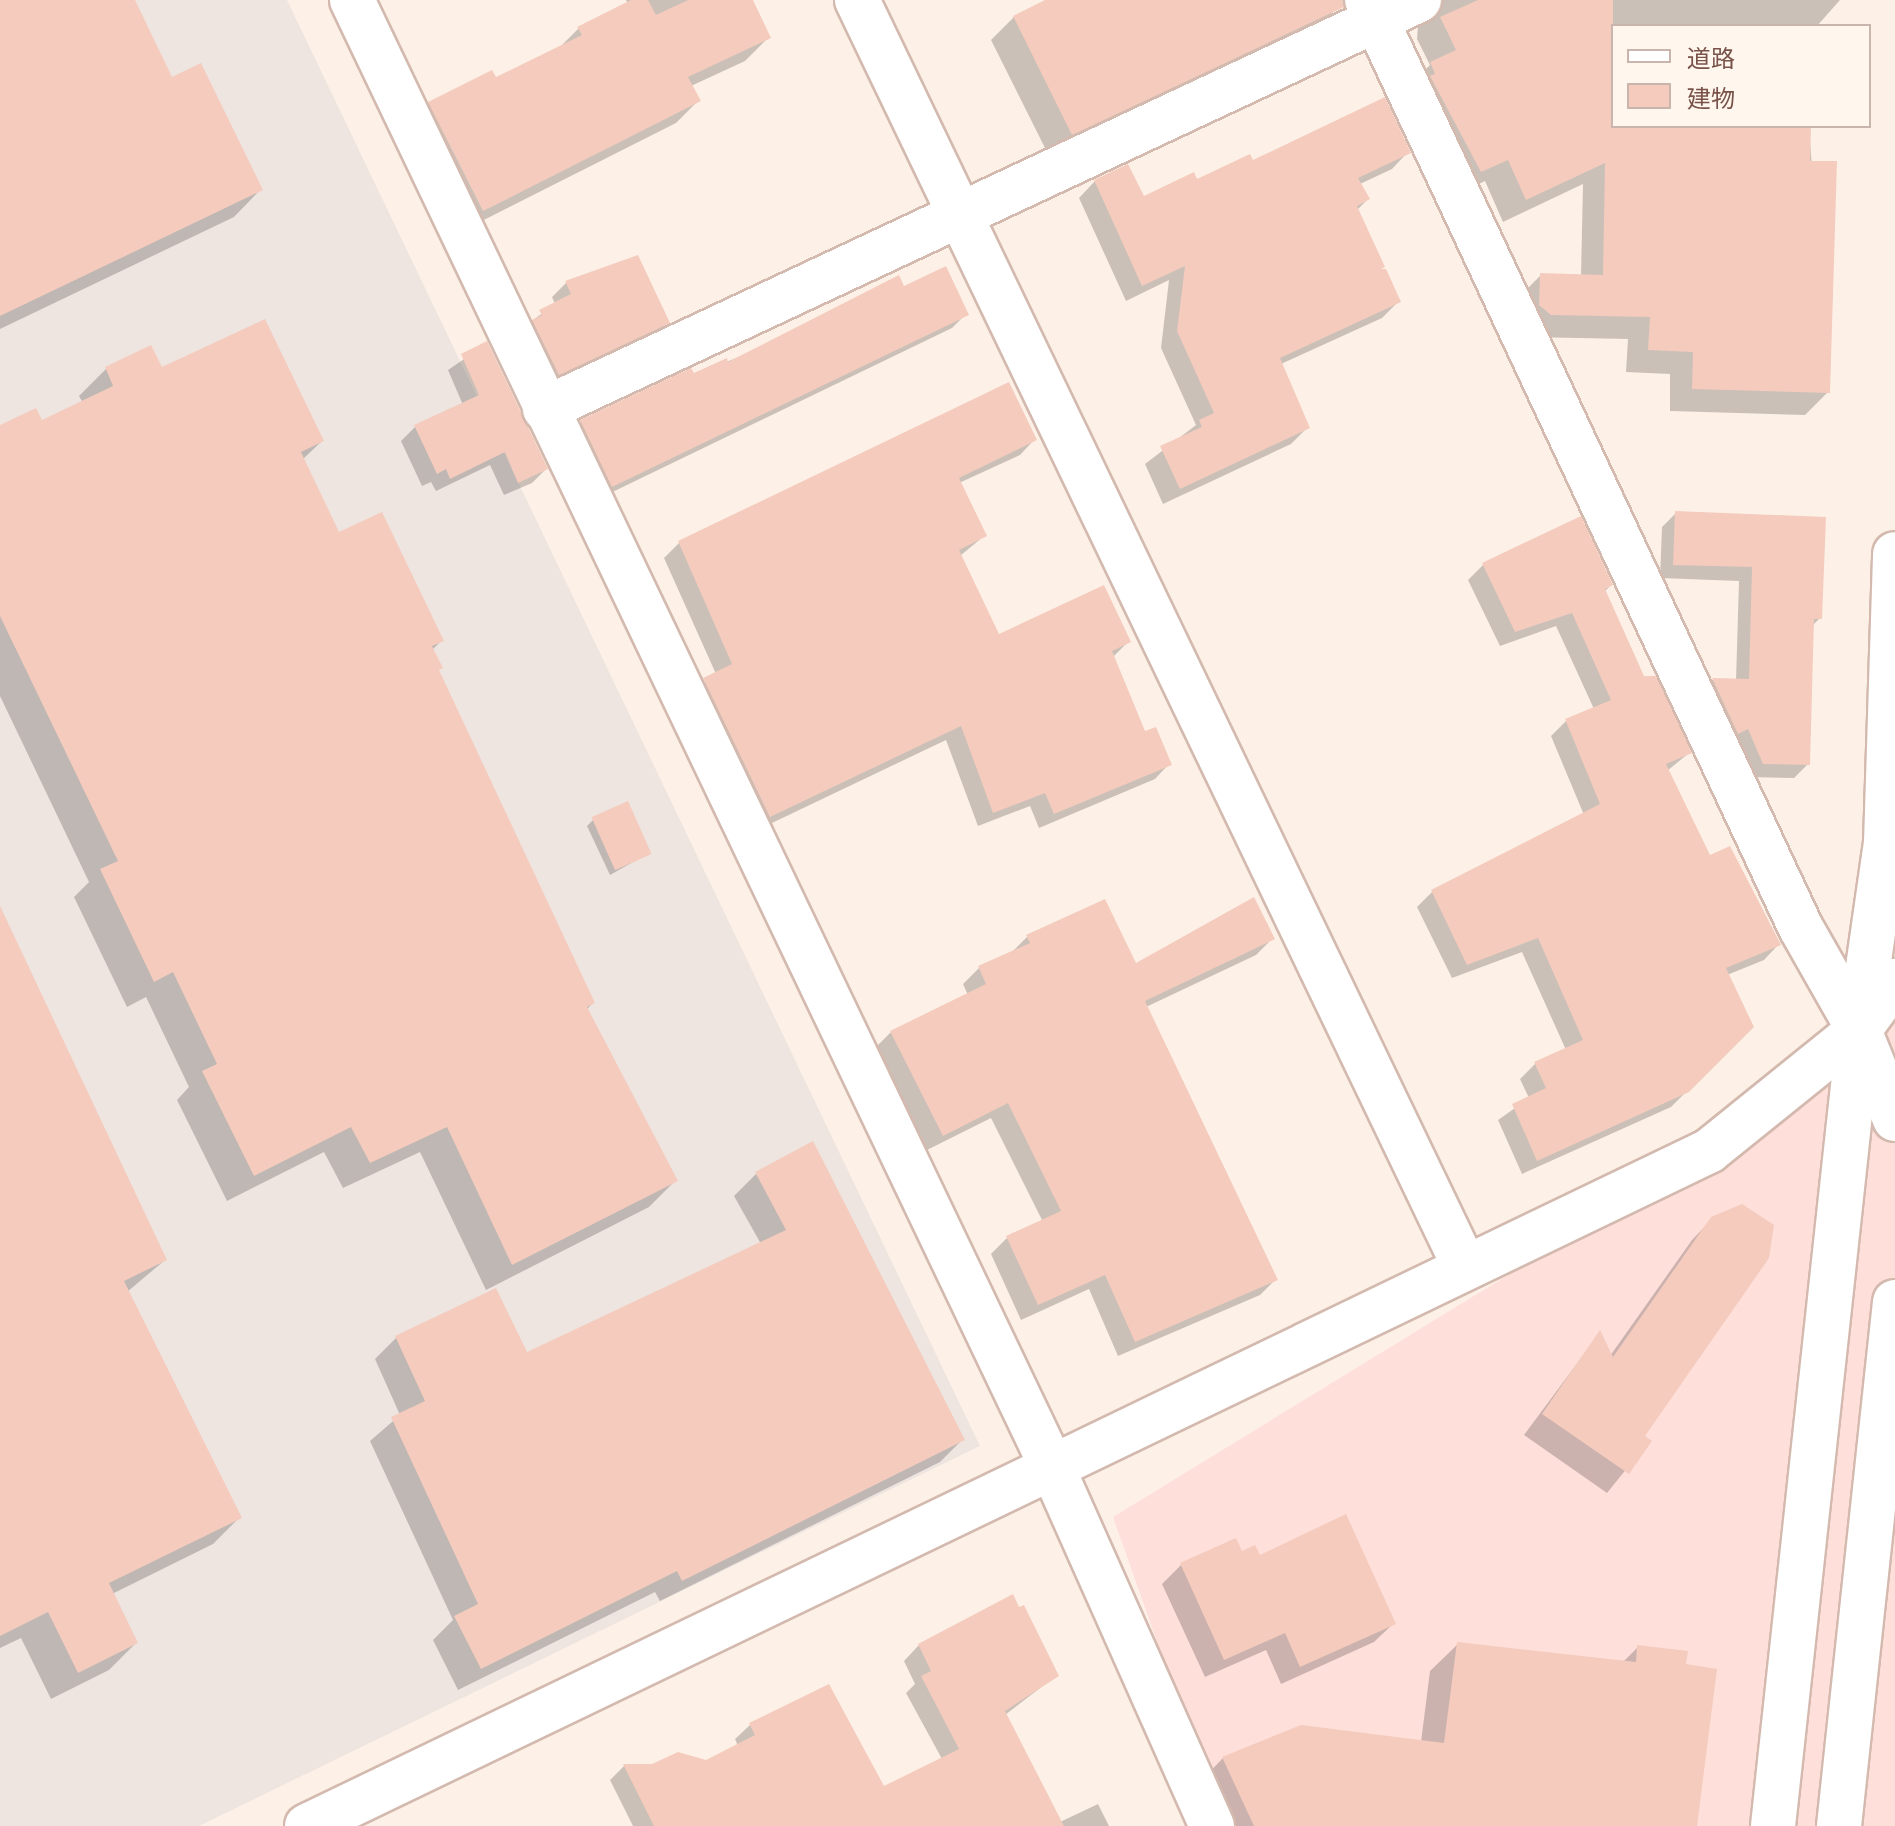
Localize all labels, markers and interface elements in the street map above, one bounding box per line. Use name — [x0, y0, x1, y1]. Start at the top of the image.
legend — [1611, 24, 1871, 128]
text: 道路 — [1687, 45, 1735, 72]
text: 建物 — [1687, 85, 1735, 112]

